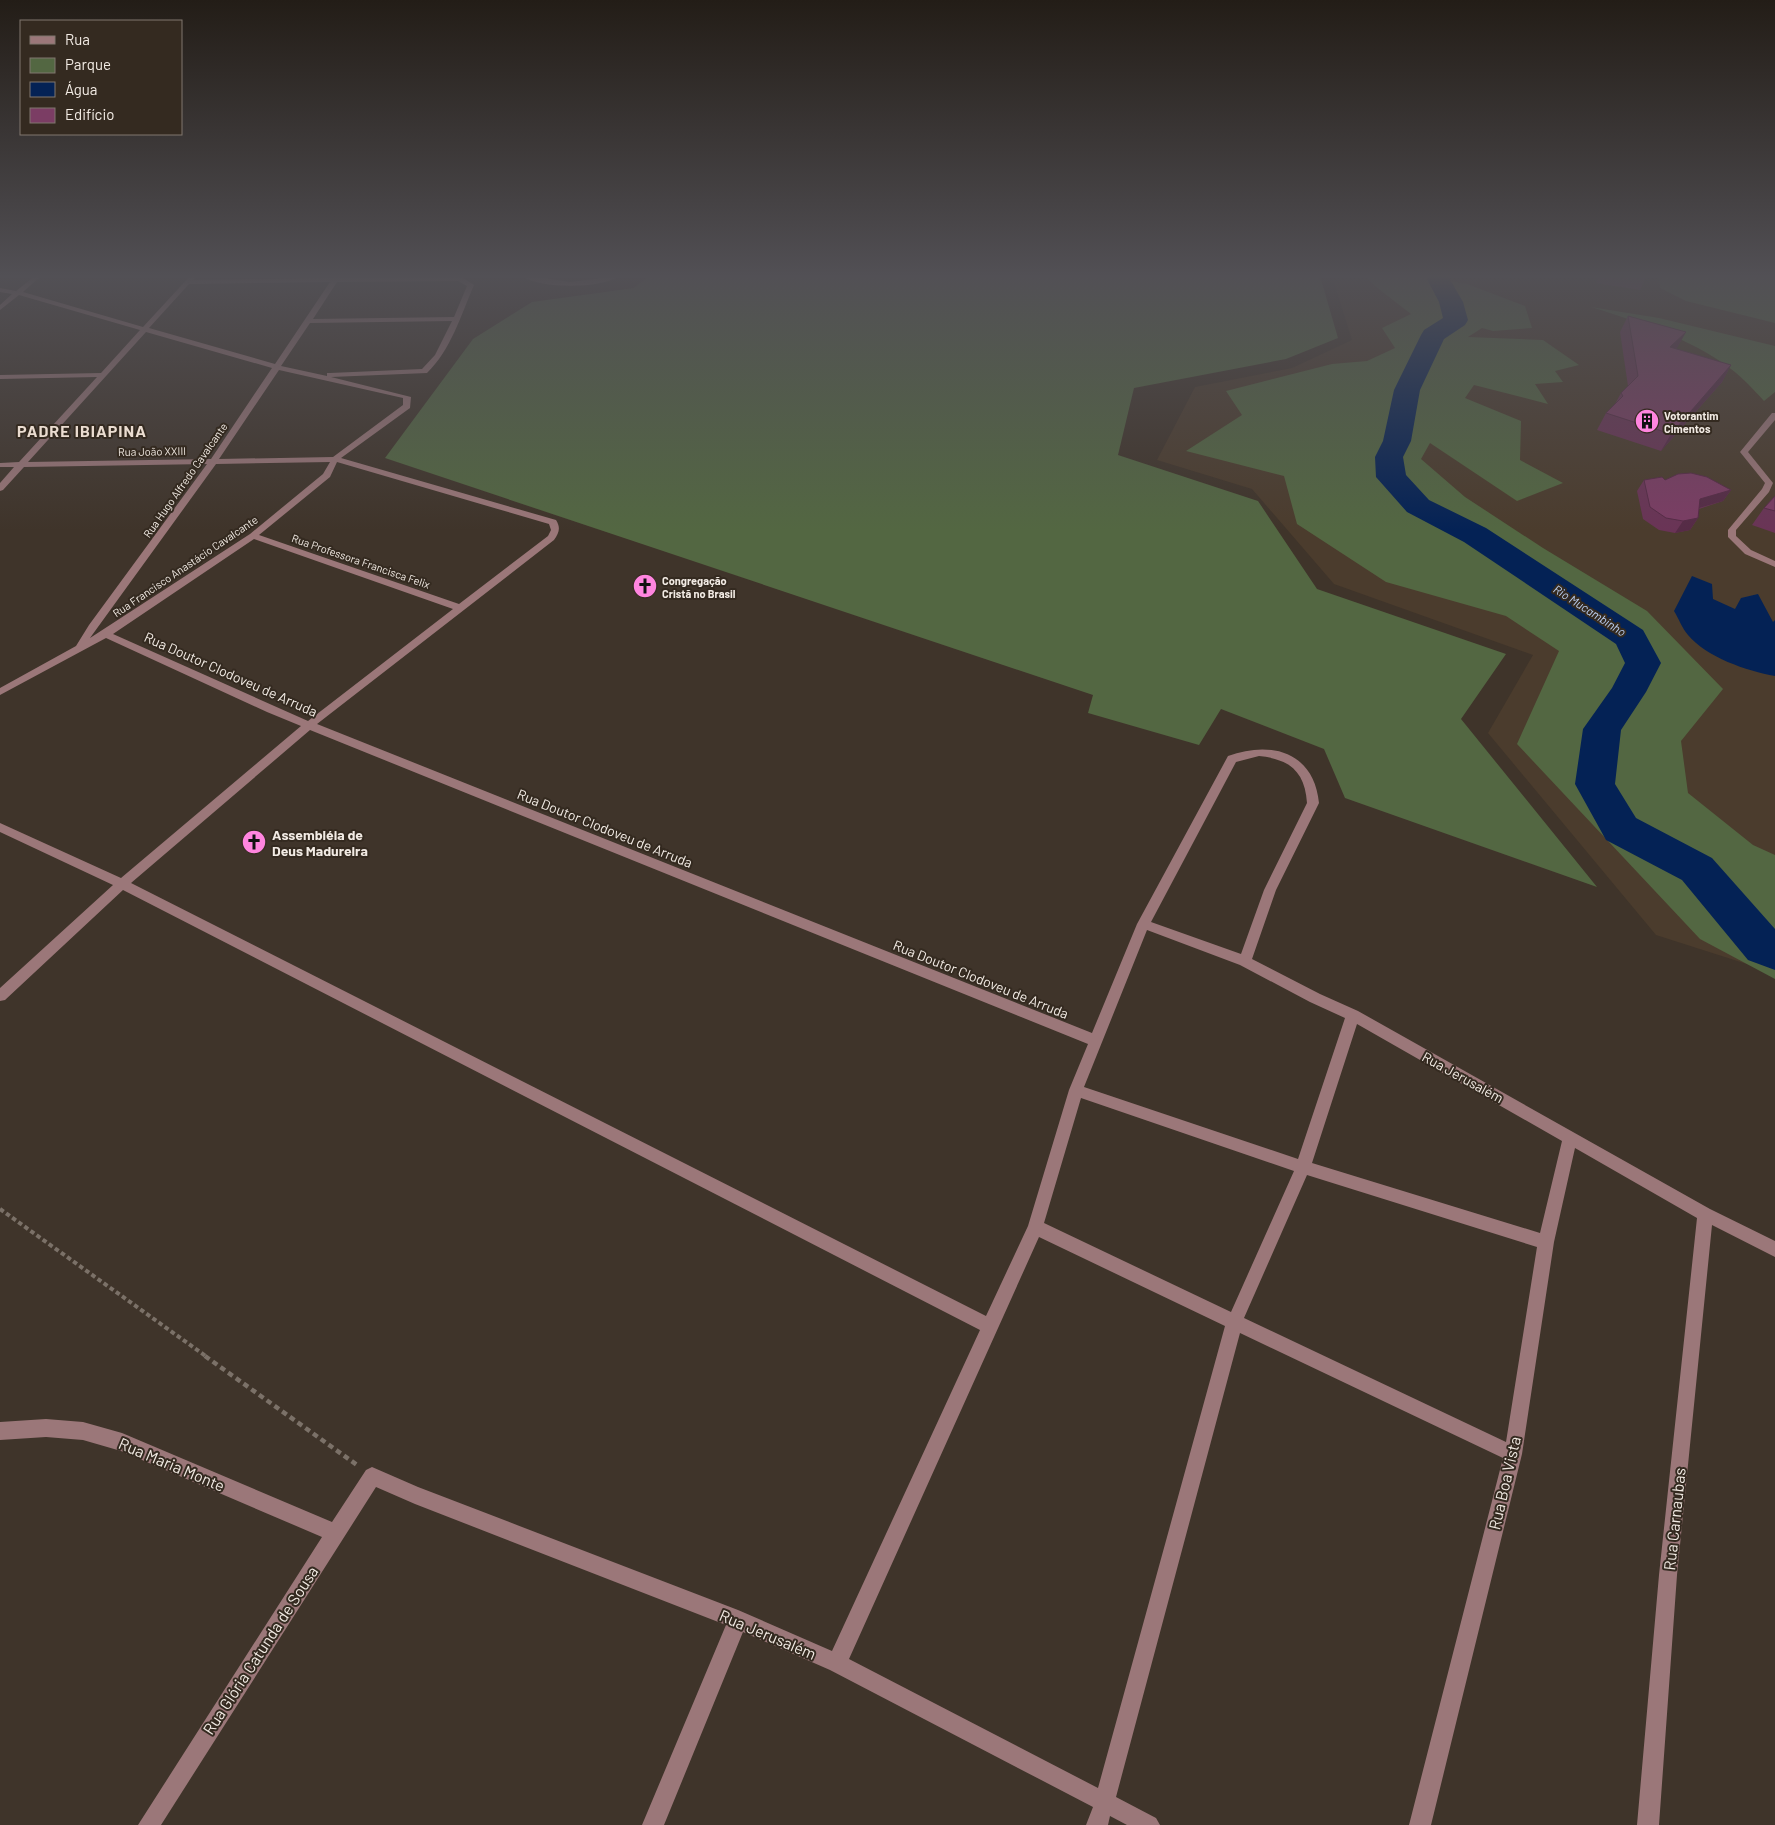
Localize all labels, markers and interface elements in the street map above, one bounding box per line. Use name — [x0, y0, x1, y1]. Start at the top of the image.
legend — [20, 20, 182, 135]
text: Rua — [65, 30, 90, 48]
text: Parque — [65, 55, 111, 73]
text: Água — [65, 80, 98, 98]
text: Edifício — [65, 105, 114, 123]
building icon: Votorantim Cimentos — [1634, 408, 1660, 434]
place label: Votorantim Cimentos — [1664, 409, 1719, 435]
street label: Rua Hugo Alfredo Cavalcante — [140, 420, 230, 540]
district label: PADRE IBIAPINA — [17, 421, 147, 440]
street label: Rua João XXIII — [118, 444, 186, 458]
street label: Rua Francisco Anastácio Cavalcante — [110, 512, 260, 619]
street label: Rua Professora Francisca Felix — [290, 531, 432, 591]
church icon: Congregação Cristã no Brasil — [632, 573, 658, 599]
place label: Congregação Cristã no Brasil — [662, 574, 736, 600]
water label: Rio Mucambinho — [1551, 581, 1629, 639]
street label: Rua Doutor Clodoveu de Arruda — [142, 628, 320, 720]
street label: Rua Doutor Clodoveu de Arruda — [515, 785, 695, 871]
place label: Assembléia de Deus Madureira — [272, 826, 368, 859]
church icon: Assembléia de Deus Madureira — [241, 829, 267, 855]
street label: Rua Doutor Clodoveu de Arruda — [891, 936, 1071, 1022]
street label: Rua Jerusalém — [1419, 1048, 1507, 1106]
street label: Rua Maria Monte — [116, 1433, 228, 1495]
street label: Rua Boa Vista — [1484, 1435, 1524, 1531]
street label: Rua Carnaubas — [1659, 1467, 1689, 1571]
street label: Rua Glória Catunda de Sousa — [198, 1562, 322, 1738]
street label: Rua Jerusalém — [717, 1605, 819, 1663]

